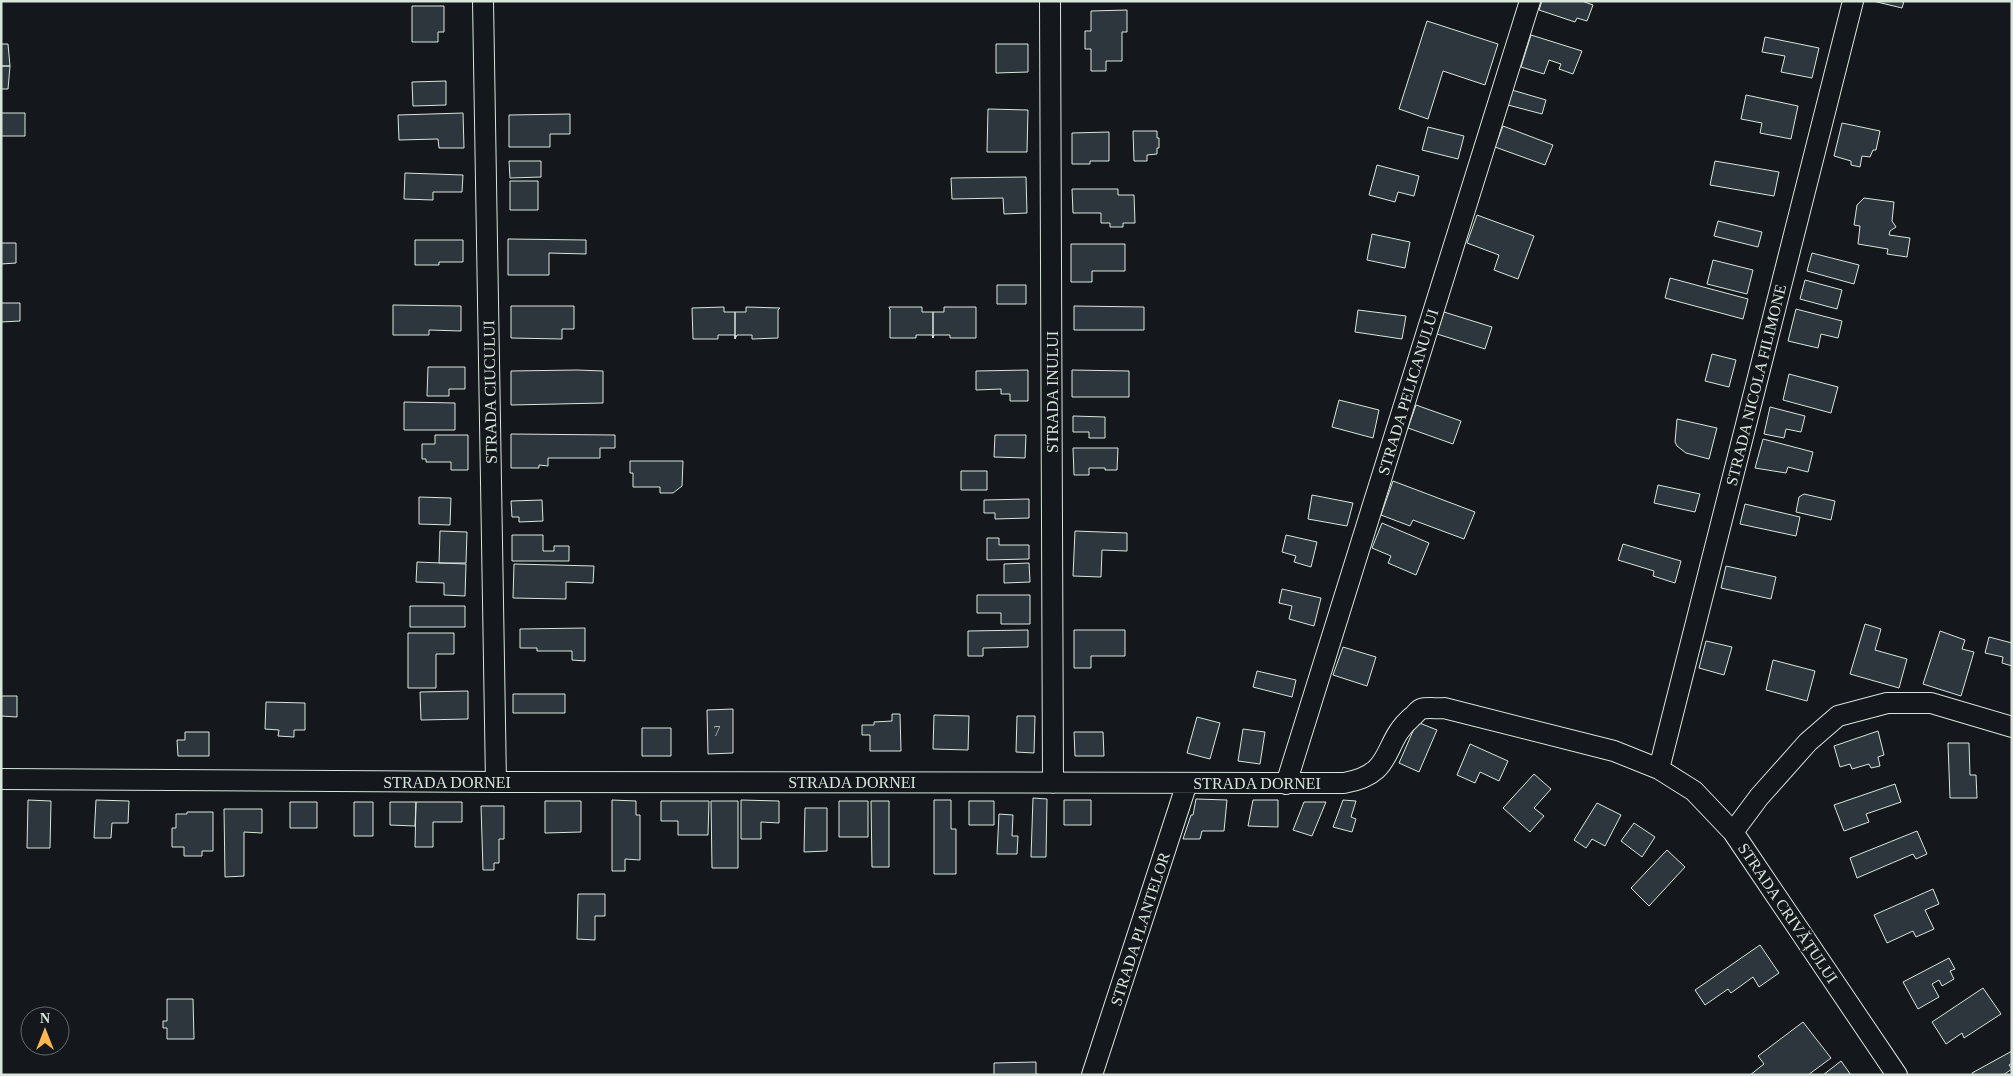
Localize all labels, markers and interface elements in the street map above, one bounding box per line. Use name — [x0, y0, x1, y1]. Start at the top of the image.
street label: STRADA NICOLA FILIMONE — [1723, 282, 1789, 488]
street label: STRADA PELICANULUI — [1375, 307, 1441, 477]
street label: STRADA CIUCULUI — [480, 320, 500, 464]
street label: STRADA INULUI — [1044, 331, 1061, 453]
house number: 7 — [714, 724, 721, 739]
street label: STRADA DORNEI — [383, 774, 511, 791]
street label: STRADA DORNEI — [788, 774, 916, 791]
street label: STRADA DORNEI — [1193, 775, 1321, 792]
street label: STRADA CRIVĂȚULUI — [1734, 839, 1842, 987]
street label: STRADA PLANTELOR — [1107, 850, 1173, 1008]
north arrow — [20, 1006, 70, 1056]
text: N — [40, 1011, 50, 1026]

